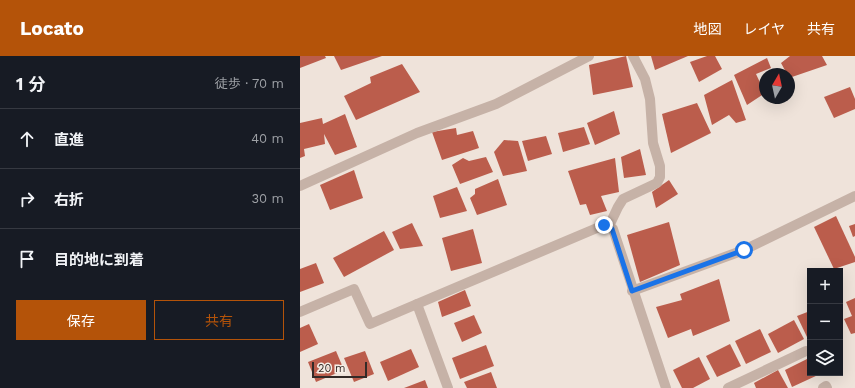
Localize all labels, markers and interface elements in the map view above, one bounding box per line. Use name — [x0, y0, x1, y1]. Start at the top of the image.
text: Locato — [20, 17, 84, 40]
text: 地図 — [693, 21, 721, 37]
text: レイヤ — [743, 21, 785, 37]
text: 共有 — [807, 21, 835, 37]
north arrow — [759, 68, 795, 104]
text: 1 分 — [16, 74, 45, 94]
text: 徒歩 · 70 m — [215, 76, 284, 91]
icon: ahead — [16, 128, 38, 150]
text: 直進 — [54, 131, 84, 149]
text: 40 m — [251, 131, 284, 146]
icon: right — [16, 188, 38, 210]
text: 右折 — [54, 191, 84, 209]
text: 30 m — [252, 191, 284, 206]
route end — [595, 216, 613, 234]
route start — [735, 241, 753, 259]
icon: arrive — [16, 248, 38, 270]
text: 目的地に到着 — [54, 251, 144, 269]
map controls — [807, 268, 843, 376]
button: + — [807, 268, 843, 304]
button: 保存 — [16, 300, 146, 340]
button: 共有 — [154, 300, 284, 340]
button: − — [807, 304, 843, 340]
button: layers — [807, 340, 843, 376]
scale bar — [312, 360, 367, 379]
text: 20 m — [318, 362, 346, 375]

